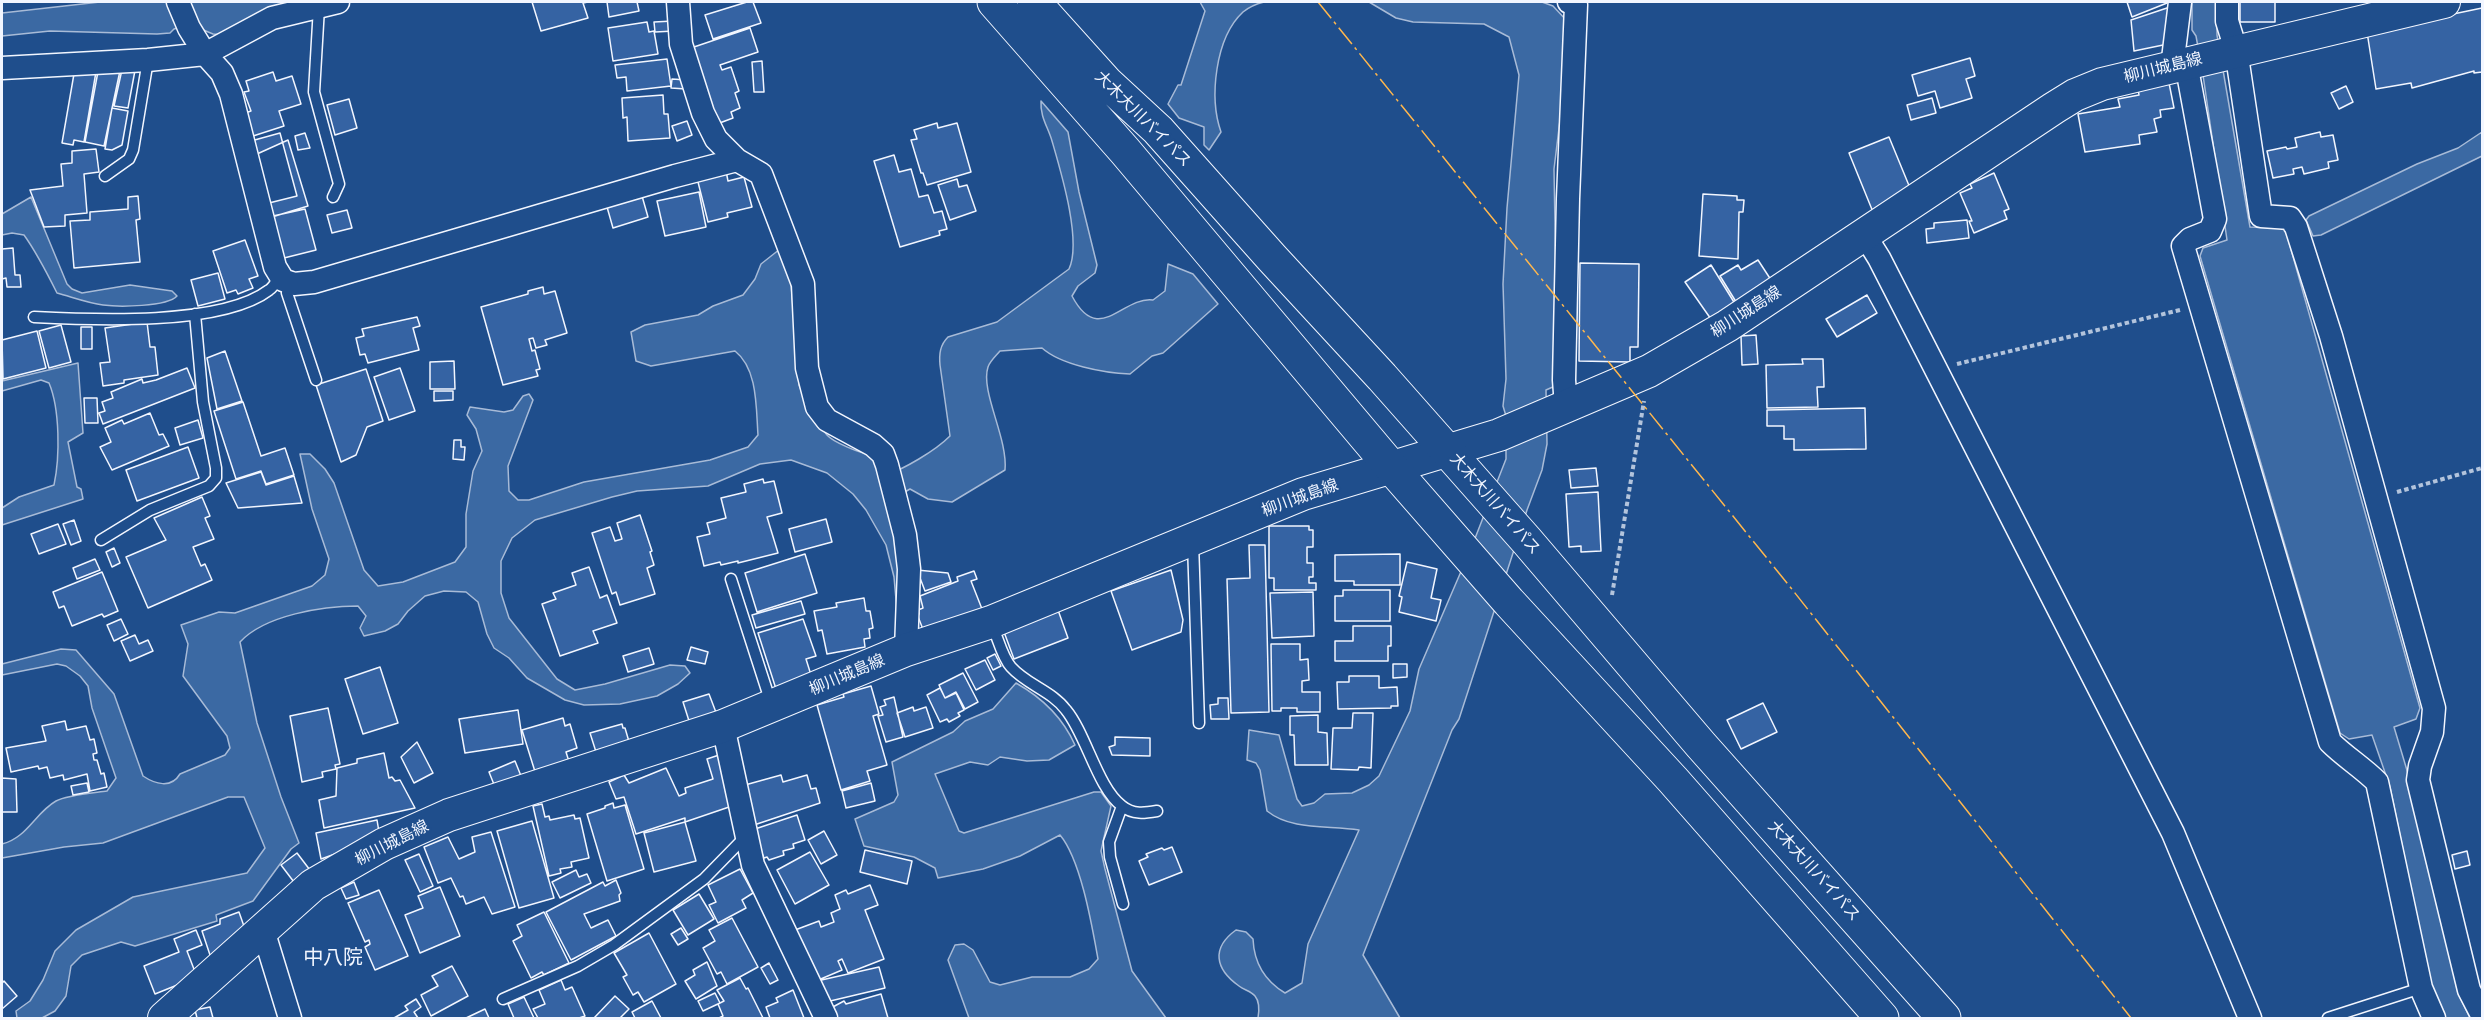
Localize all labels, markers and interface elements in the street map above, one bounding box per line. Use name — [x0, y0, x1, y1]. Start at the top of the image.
street label: 柳川城島線 — [2122, 49, 2204, 87]
street label: 大木大川バイパス — [1091, 67, 1195, 171]
street label: 柳川城島線 — [1707, 282, 1785, 342]
street label: 大木大川バイパス — [1446, 449, 1544, 559]
street label: 柳川城島線 — [1259, 475, 1341, 521]
street label: 柳川城島線 — [806, 651, 888, 699]
street label: 柳川城島線 — [352, 816, 432, 870]
street label: 大木大川バイパス — [1764, 817, 1864, 925]
district label: 中八院 — [303, 946, 363, 970]

